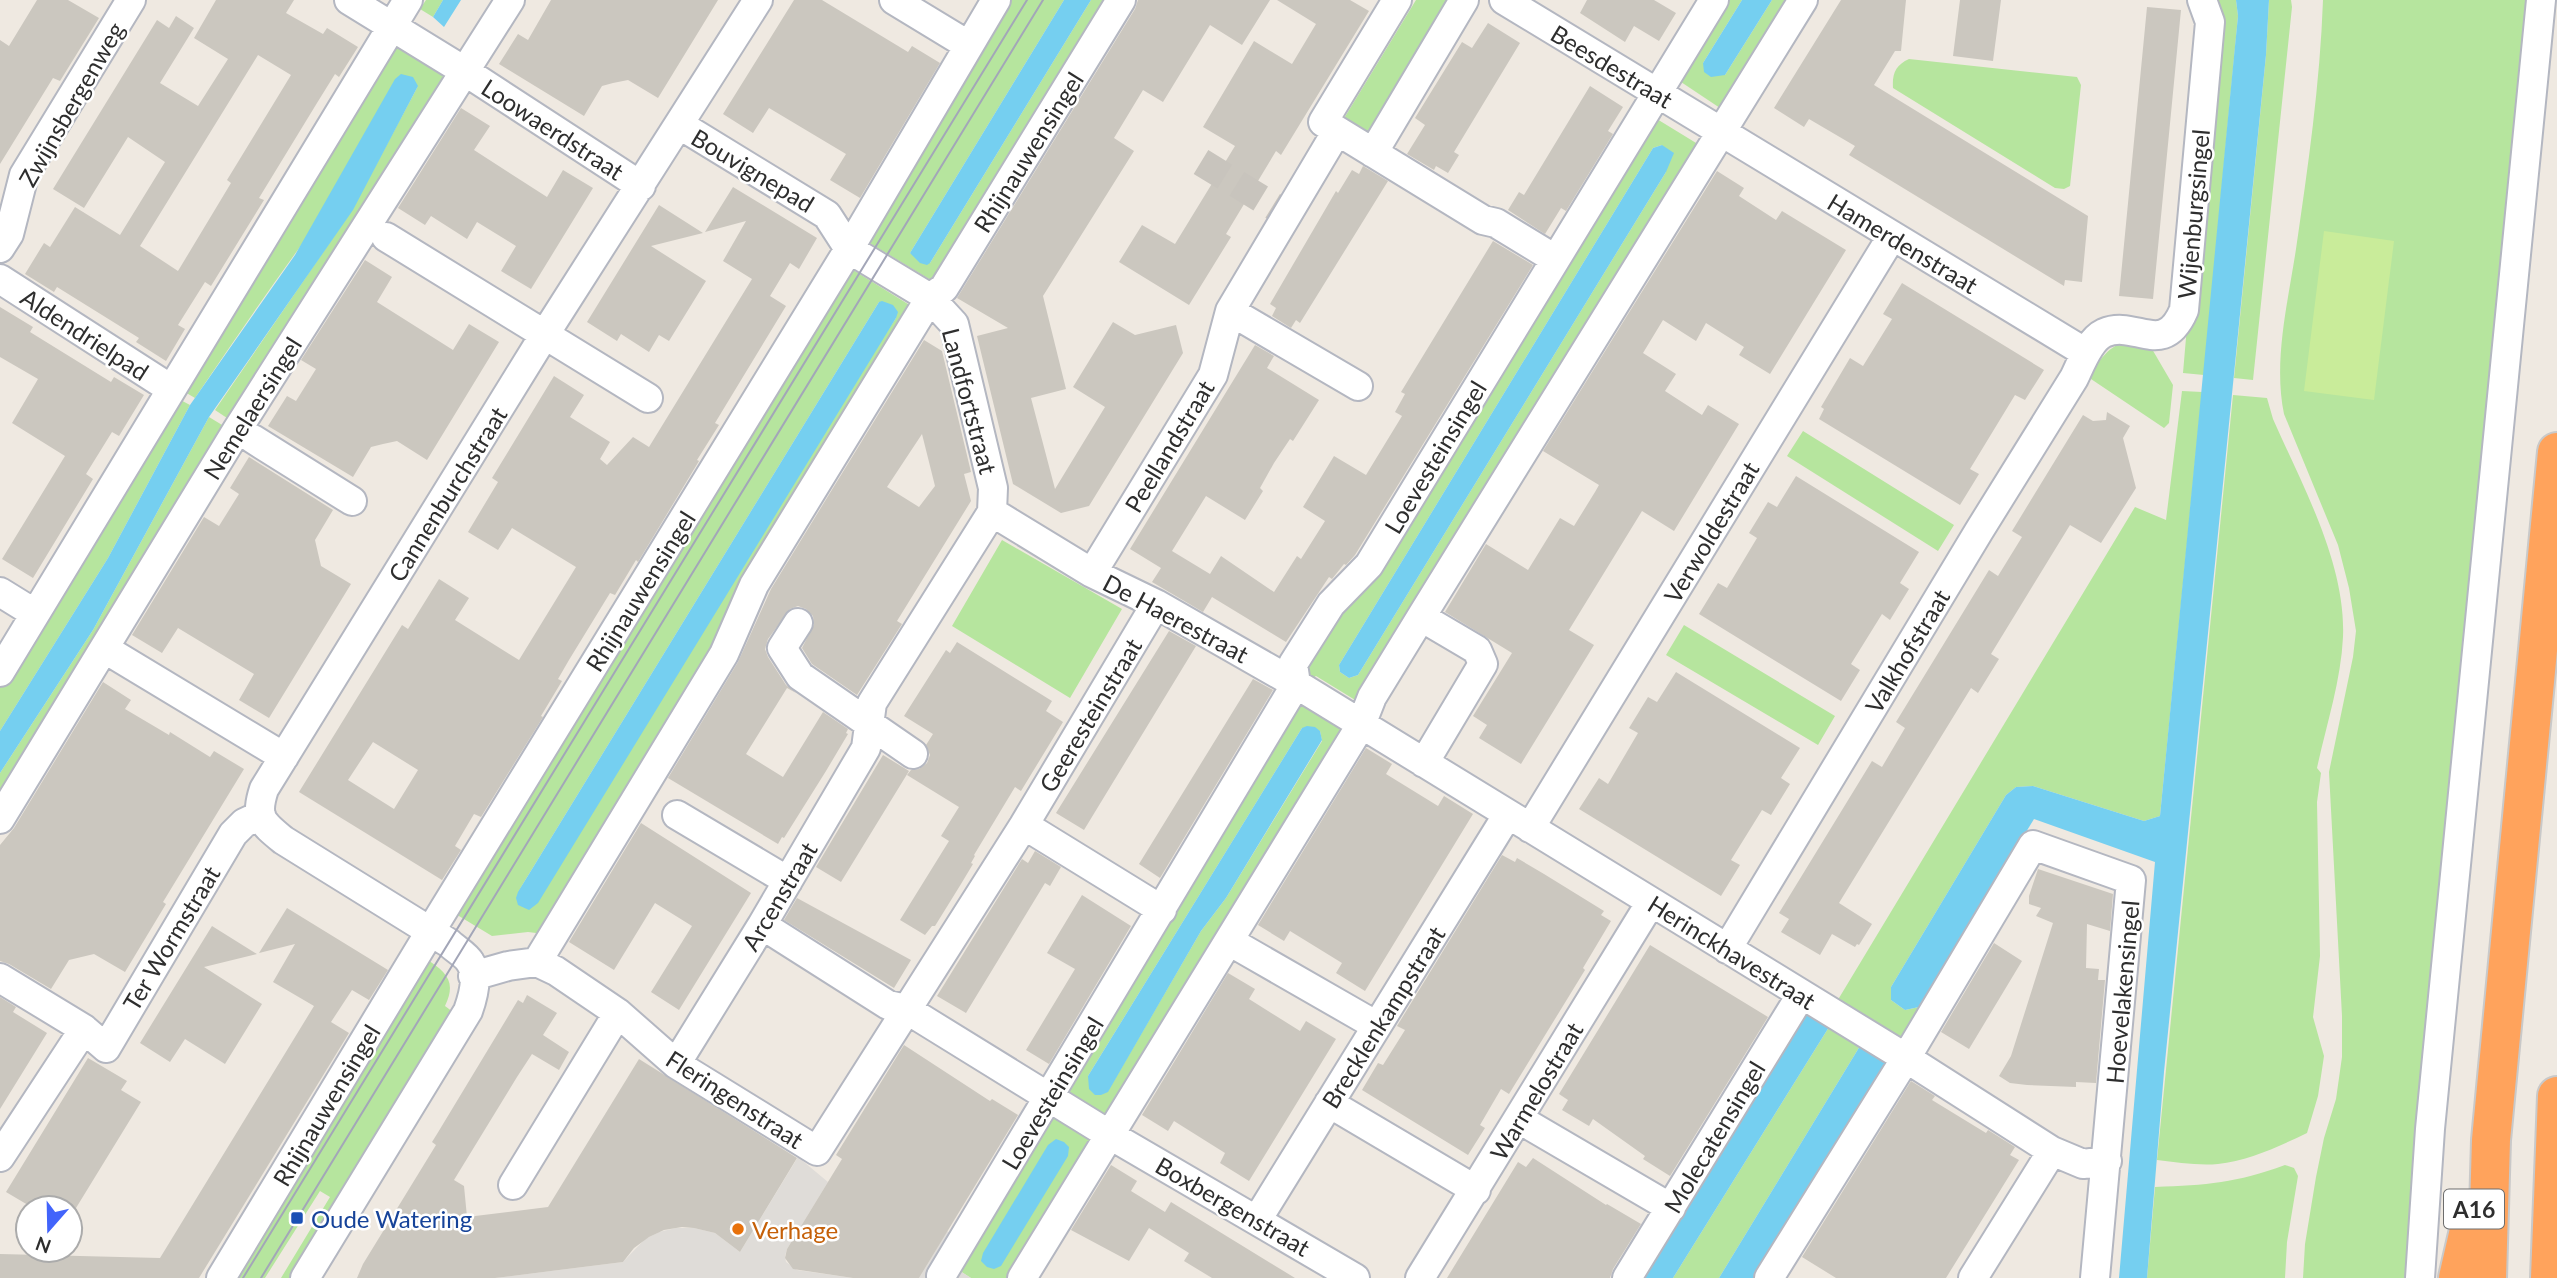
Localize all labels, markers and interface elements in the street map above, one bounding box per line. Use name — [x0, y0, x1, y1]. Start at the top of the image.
street label: Zwijnsbergenweg — [12, 17, 130, 191]
street label: Beesdestraat — [1546, 18, 1679, 114]
street label: Rhijnauwensingel — [967, 67, 1089, 237]
street label: Loowaerdstraat — [477, 72, 630, 186]
street label: Bouvignepad — [686, 122, 820, 218]
street label: Wijenburgsingel — [2171, 128, 2215, 300]
street label: Hamerdenstraat — [1823, 187, 1984, 299]
street label: Aldendrielpad — [16, 282, 154, 386]
street label: Landfortstraat — [937, 325, 1004, 478]
street label: Nemelaersingel — [197, 332, 307, 484]
street label: Peellandstraat — [1118, 374, 1220, 517]
street label: Loevesteinsingel — [1378, 375, 1492, 539]
street label: Cannenburchstraat — [382, 401, 513, 587]
street label: Verwoldestraat — [1657, 456, 1765, 608]
street label: Rhijnauwensingel — [579, 506, 701, 676]
street label: De Haerestraat — [1098, 568, 1254, 669]
street label: Valkhofstraat — [1859, 584, 1955, 718]
street label: Geeresteinstraat — [1033, 633, 1148, 797]
street label: Arcenstraat — [735, 836, 823, 956]
street label: Ter Wormstraat — [116, 860, 226, 1016]
street label: Herinckhavestraat — [1643, 889, 1821, 1015]
street label: Hoevelakensingel — [2100, 899, 2144, 1085]
street label: Brecklenkampstraat — [1315, 920, 1451, 1113]
street label: Loevesteinsingel — [995, 1011, 1109, 1175]
street label: Warmelostraat — [1483, 1016, 1589, 1165]
street label: Rhijnauwensingel — [266, 1019, 386, 1191]
street label: Fleringenstraat — [661, 1044, 809, 1154]
street label: Molecatensingel — [1657, 1056, 1771, 1218]
street label: Boxbergenstraat — [1151, 1150, 1316, 1262]
road number: A16 — [2444, 1190, 2504, 1228]
north arrow — [14, 1194, 84, 1264]
place label: Oude Watering — [311, 1204, 472, 1233]
marker: Oude Watering — [289, 1210, 305, 1226]
place label: Verhage — [752, 1215, 838, 1244]
marker: Verhage — [730, 1221, 746, 1237]
text: N — [32, 1232, 54, 1259]

